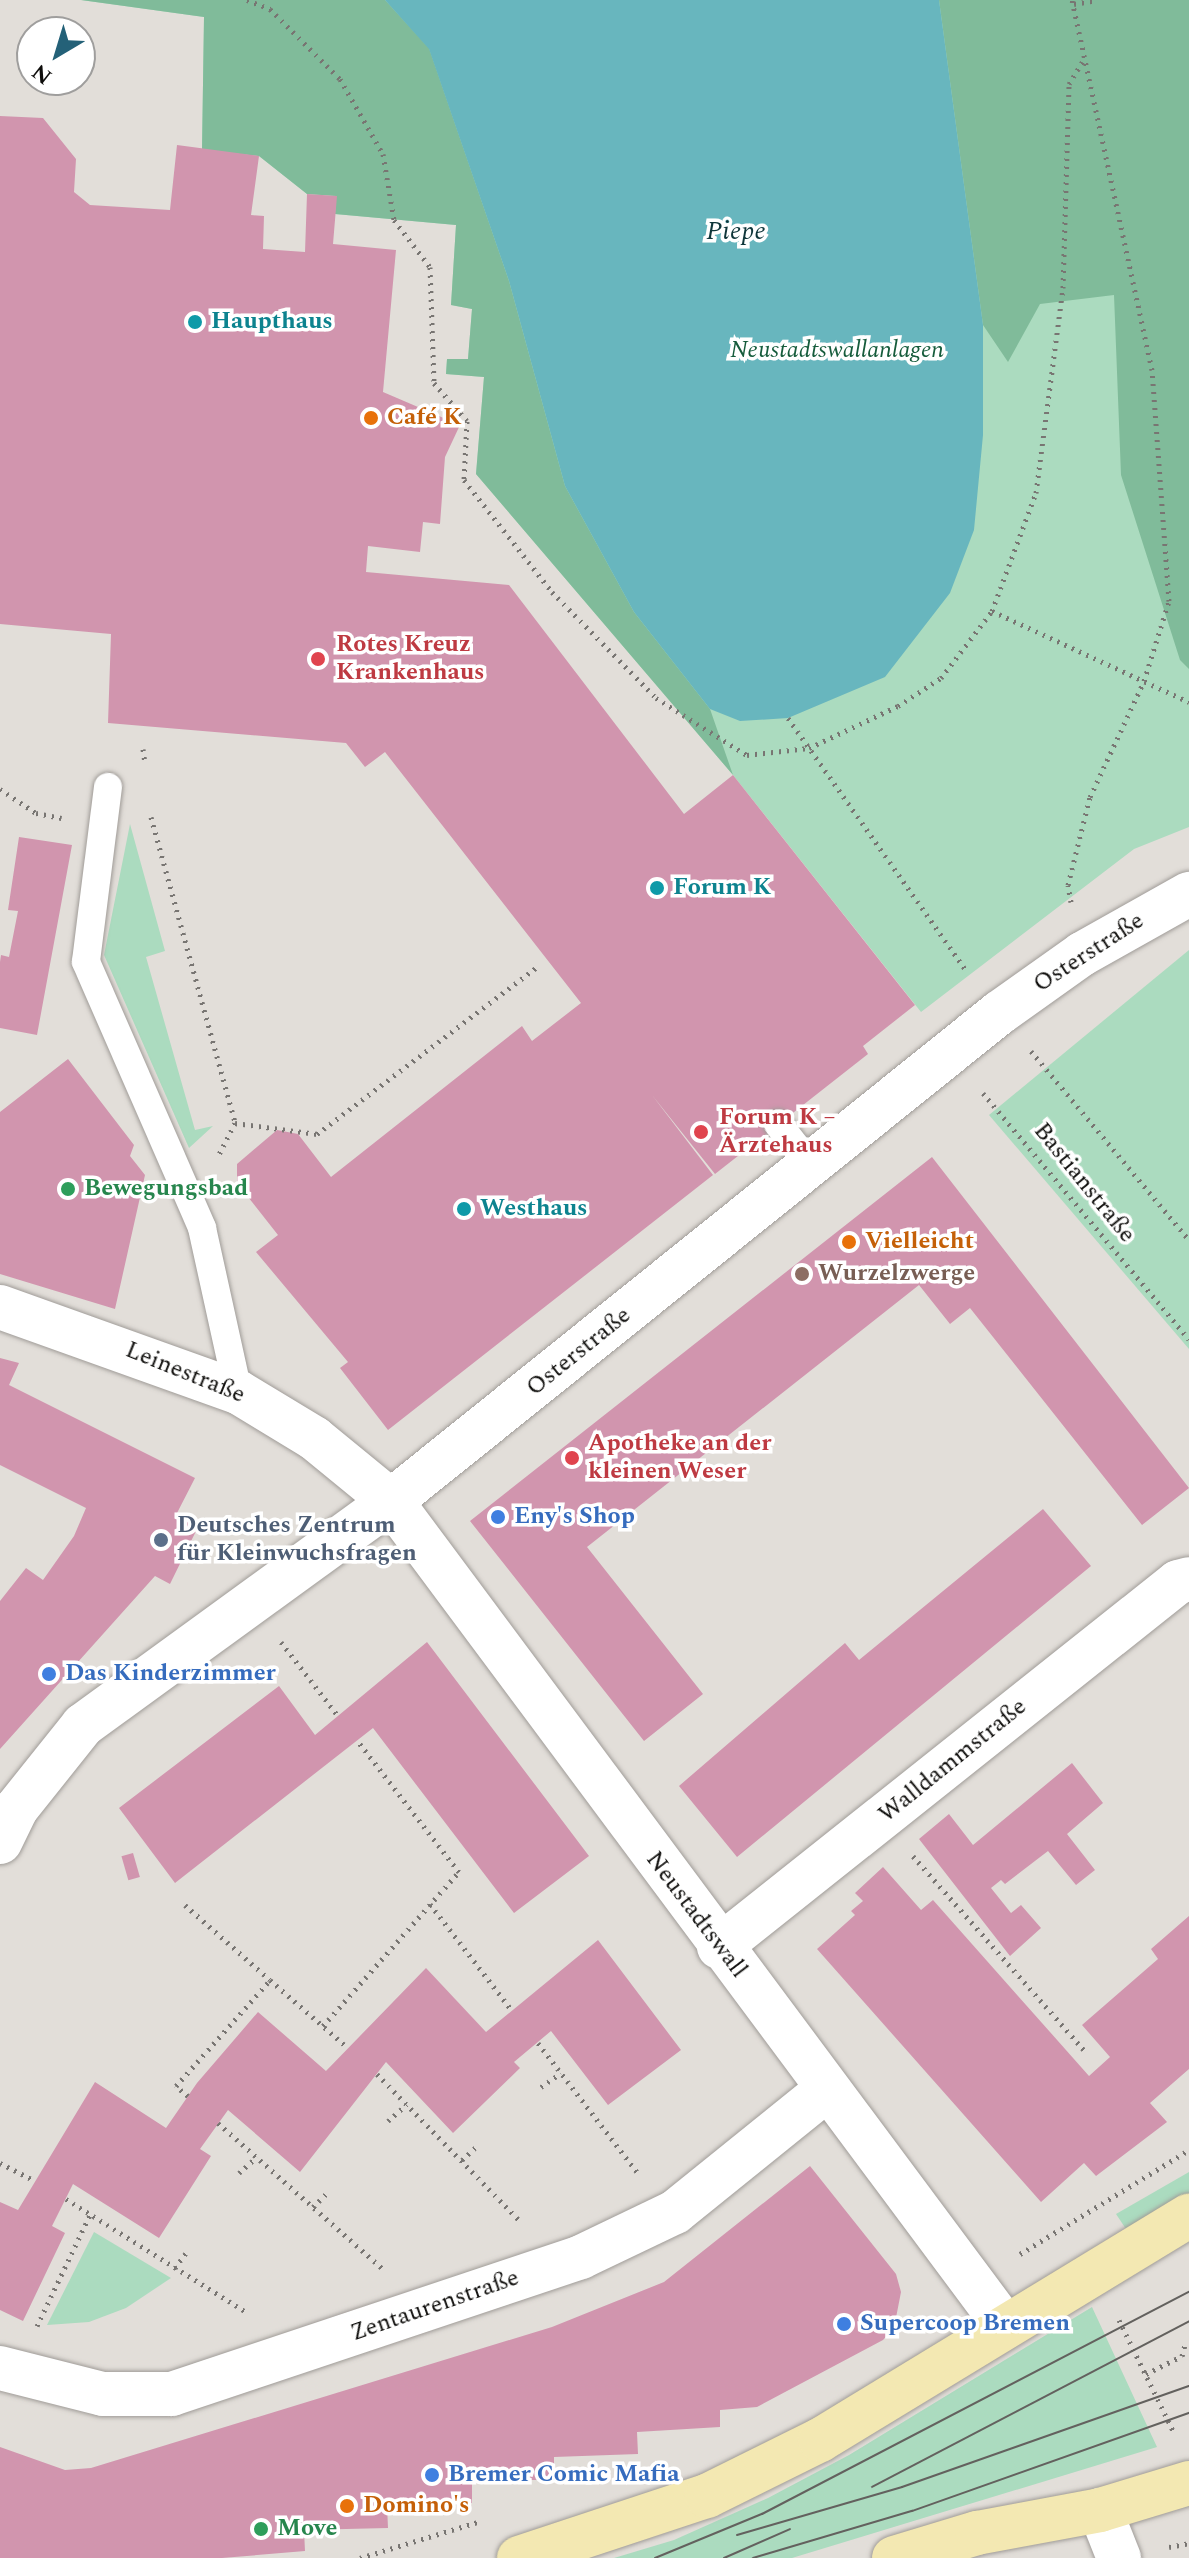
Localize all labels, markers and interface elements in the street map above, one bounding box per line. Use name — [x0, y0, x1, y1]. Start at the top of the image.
north arrow — [16, 16, 96, 96]
text: N — [25, 55, 59, 92]
water label: Piepe — [706, 216, 766, 248]
place label: Haupthaus — [211, 308, 333, 336]
marker: Haupthaus — [186, 313, 204, 331]
park label: Neustadtswallanlagen — [730, 337, 944, 365]
place label: Café K — [387, 404, 462, 432]
marker: Café K — [362, 409, 380, 427]
place label: Rotes Kreuz Krankenhaus — [336, 631, 485, 687]
marker: Rotes Kreuz Krankenhaus — [307, 648, 329, 670]
place label: Forum K — [673, 874, 771, 902]
marker: Forum K — [648, 879, 666, 897]
street label: Osterstraße — [1028, 907, 1150, 999]
place label: Forum K – Ärztehaus — [719, 1104, 835, 1160]
street label: Bastianstraße — [1027, 1117, 1141, 1249]
marker: Forum K – Ärztehaus — [690, 1121, 712, 1143]
place label: Bewegungsbad — [84, 1175, 248, 1203]
marker: Bewegungsbad — [59, 1180, 77, 1198]
place label: Westhaus — [480, 1195, 588, 1223]
marker: Westhaus — [455, 1200, 473, 1218]
place label: Vielleicht — [865, 1228, 974, 1256]
marker: Vielleicht — [840, 1233, 858, 1251]
place label: Wurzelzwerge — [818, 1260, 975, 1288]
marker: Wurzelzwerge — [793, 1265, 811, 1283]
street label: Osterstraße — [521, 1301, 637, 1403]
street label: Leinestraße — [121, 1336, 249, 1410]
place label: Apotheke an der kleinen Weser — [588, 1430, 771, 1486]
marker: Apotheke an der kleinen Weser — [563, 1449, 581, 1467]
place label: Eny's Shop — [514, 1503, 635, 1531]
marker: Eny's Shop — [489, 1508, 507, 1526]
place label: Deutsches Zentrum für Kleinwuchsfragen — [177, 1512, 417, 1568]
marker: Deutsches Zentrum für Kleinwuchsfragen — [152, 1531, 170, 1549]
place label: Das Kinderzimmer — [65, 1660, 276, 1688]
marker: Das Kinderzimmer — [40, 1665, 58, 1683]
street label: Walldammstraße — [873, 1693, 1033, 1829]
street label: Neustadtswall — [639, 1846, 753, 1984]
street label: Zentaurenstraße — [347, 2264, 523, 2348]
place label: Supercoop Bremen — [860, 2310, 1070, 2338]
marker: Supercoop Bremen — [835, 2315, 853, 2333]
place label: Bremer Comic Mafia — [448, 2461, 680, 2489]
marker: Bremer Comic Mafia — [423, 2466, 441, 2484]
place label: Domino's — [363, 2492, 470, 2520]
marker: Domino's — [338, 2497, 356, 2515]
place label: Move — [277, 2515, 337, 2543]
marker: Move — [252, 2520, 270, 2538]

